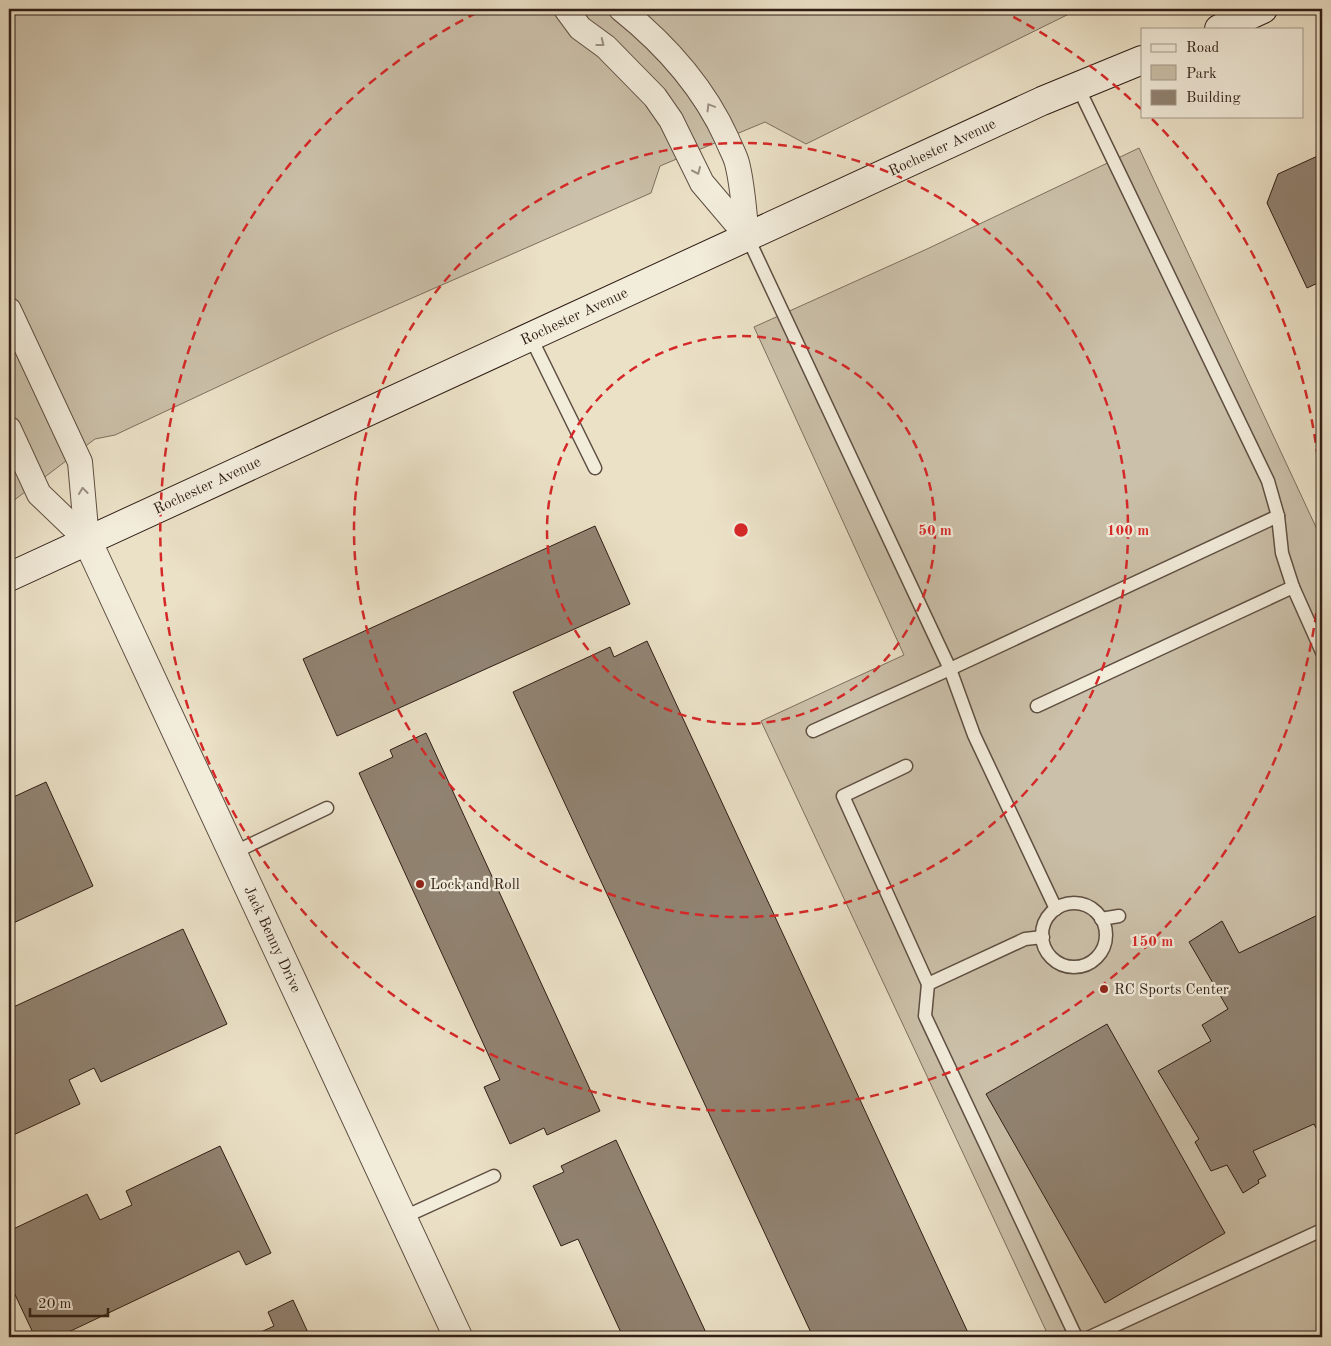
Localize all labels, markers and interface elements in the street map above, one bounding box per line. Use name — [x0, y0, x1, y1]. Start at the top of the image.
legend — [1141, 28, 1304, 118]
one-way arrow — [595, 37, 604, 45]
text: Road — [1186, 41, 1220, 56]
text: Park — [1186, 67, 1217, 82]
text: Building — [1186, 91, 1241, 106]
one-way arrow — [707, 103, 717, 112]
street label: Rochester Avenue — [887, 117, 999, 180]
one-way arrow — [691, 166, 702, 175]
street label: Rochester Avenue — [519, 286, 631, 349]
street label: Rochester Avenue — [152, 455, 264, 518]
one-way arrow — [77, 487, 88, 495]
centre of rings — [732, 521, 750, 539]
text: 50 m — [918, 524, 952, 539]
text: 100 m — [1107, 524, 1149, 539]
marker: Lock and Roll — [414, 878, 426, 890]
place label: Lock and Roll — [430, 878, 520, 893]
street label: Jack Benny Drive — [240, 884, 303, 995]
text: 150 m — [1131, 935, 1173, 950]
marker: RC Sports Center — [1098, 983, 1110, 995]
place label: RC Sports Center — [1114, 983, 1229, 998]
scale bar — [30, 1286, 108, 1318]
text: 20 m — [38, 1297, 72, 1312]

